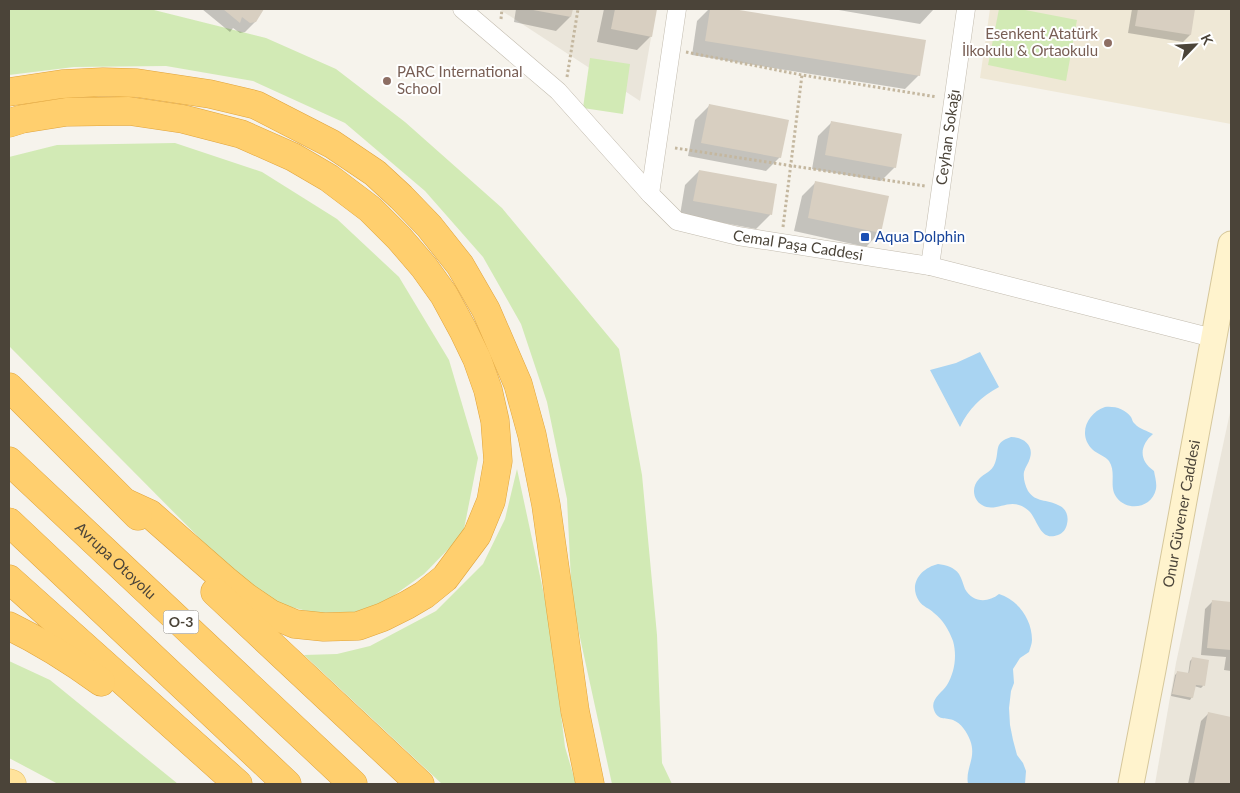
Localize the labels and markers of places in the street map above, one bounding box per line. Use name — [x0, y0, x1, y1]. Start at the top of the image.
place label: Esenkent Atatürk İlkokulu & Ortaokulu — [962, 24, 1098, 59]
marker: Esenkent Atatürk İlkokulu & Ortaokulu — [1102, 37, 1114, 49]
place label: PARC International School — [397, 62, 522, 97]
marker: PARC International School — [381, 75, 393, 87]
place label: Aqua Dolphin — [875, 227, 965, 245]
marker: Aqua Dolphin — [859, 231, 871, 243]

